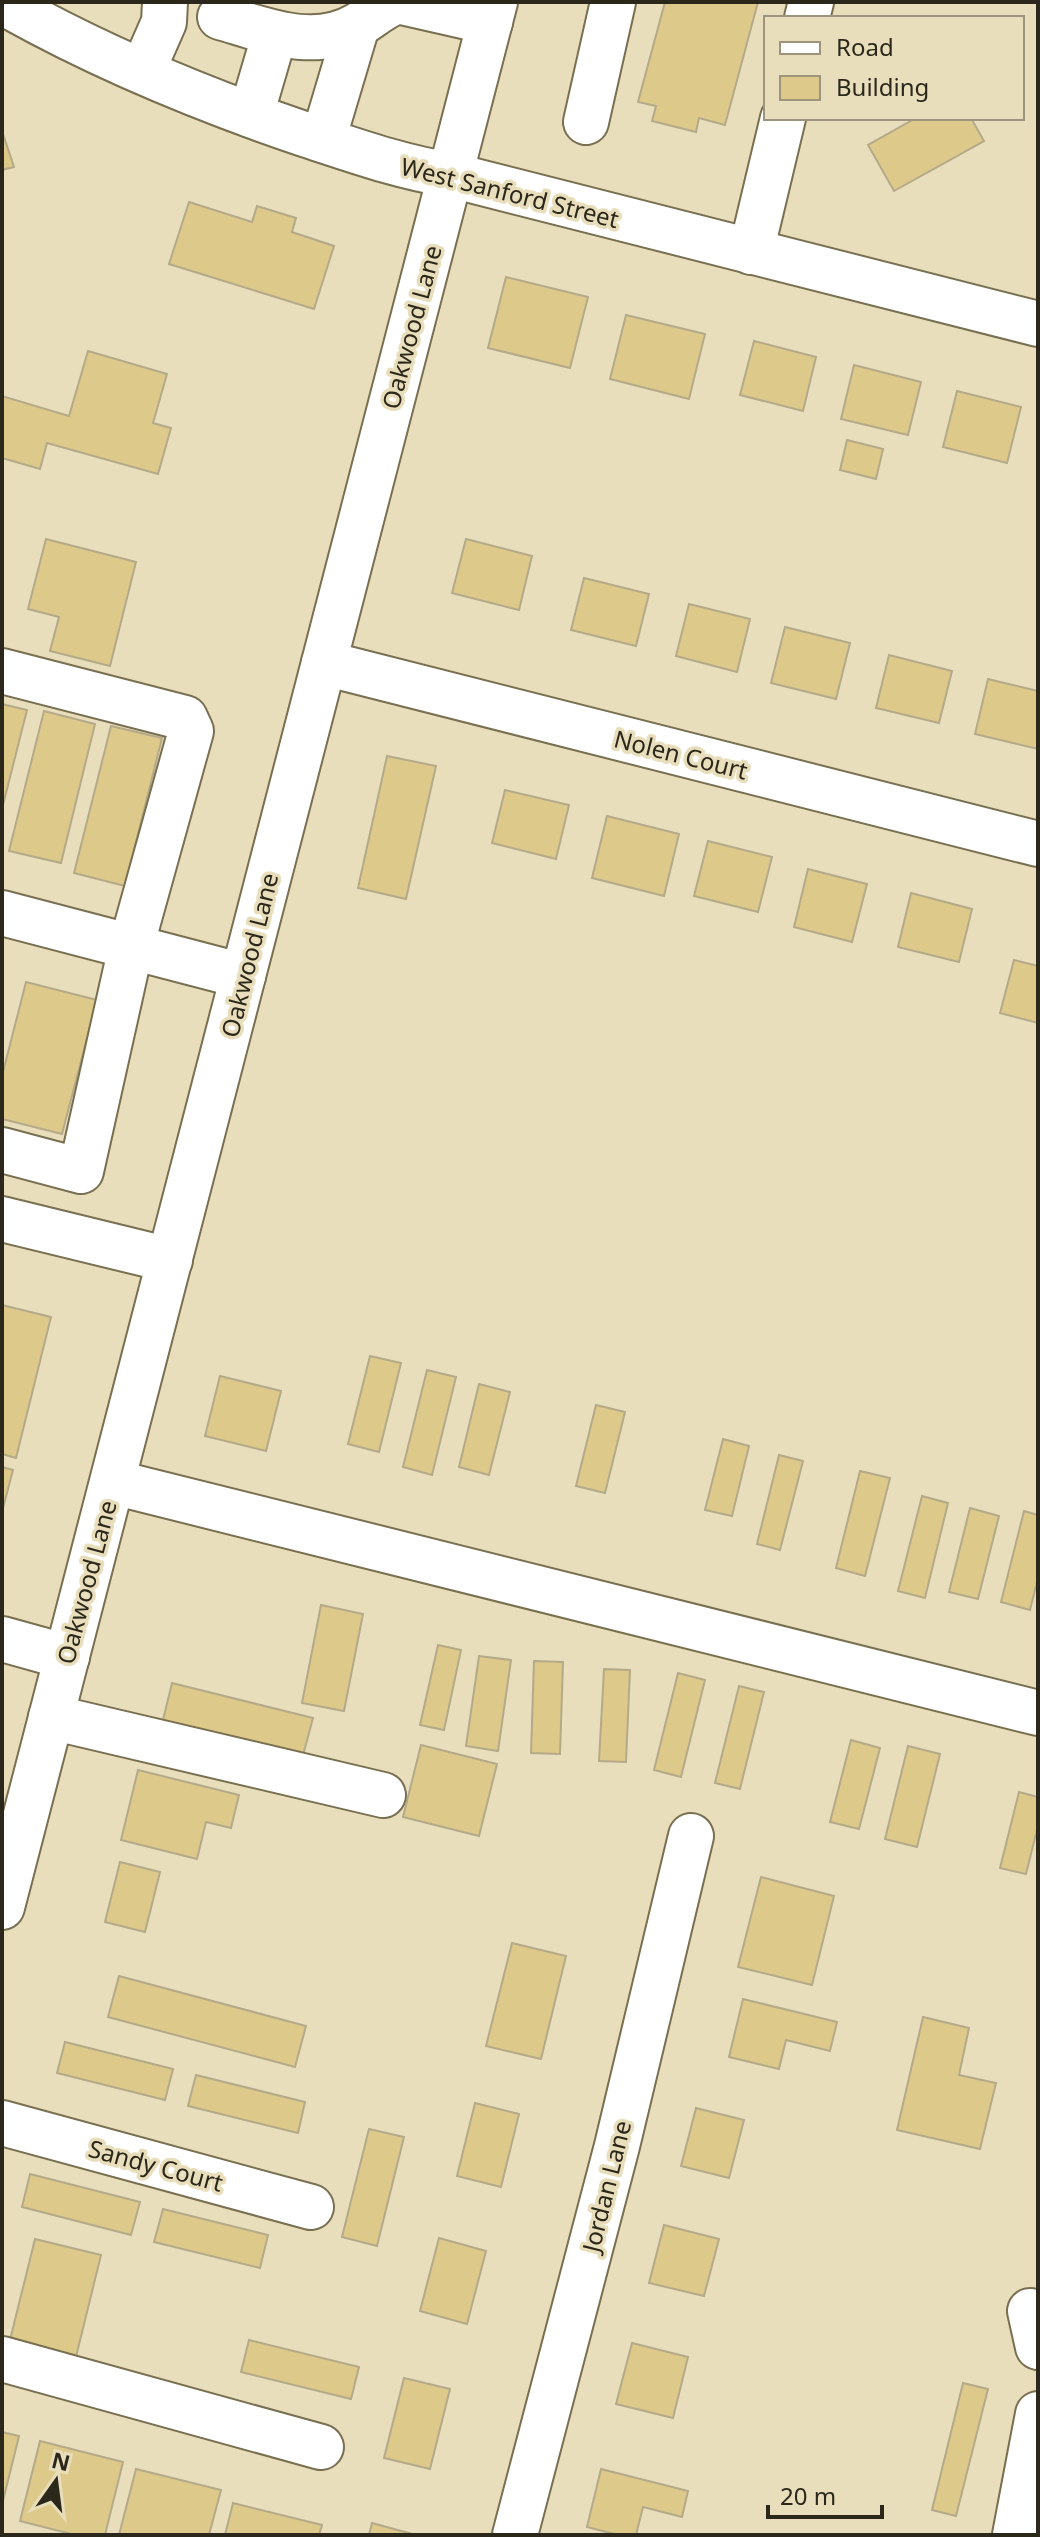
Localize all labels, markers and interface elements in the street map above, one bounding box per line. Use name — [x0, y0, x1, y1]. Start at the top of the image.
legend — [764, 16, 1024, 120]
text: Road — [836, 30, 894, 63]
text: Building — [836, 70, 929, 103]
street label: West Sanford Street — [398, 149, 623, 235]
street label: Oakwood Lane — [373, 241, 449, 413]
street label: Nolen Court — [611, 721, 752, 787]
street label: Oakwood Lane — [213, 869, 285, 1041]
street label: Oakwood Lane — [48, 1496, 124, 1668]
street label: Jordan Lane — [573, 2117, 638, 2257]
street label: Sandy Court — [85, 2131, 227, 2199]
north arrow — [16, 2441, 96, 2521]
text: N — [49, 2444, 73, 2477]
scale bar — [768, 2469, 882, 2519]
text: 20 m — [780, 2479, 836, 2512]

